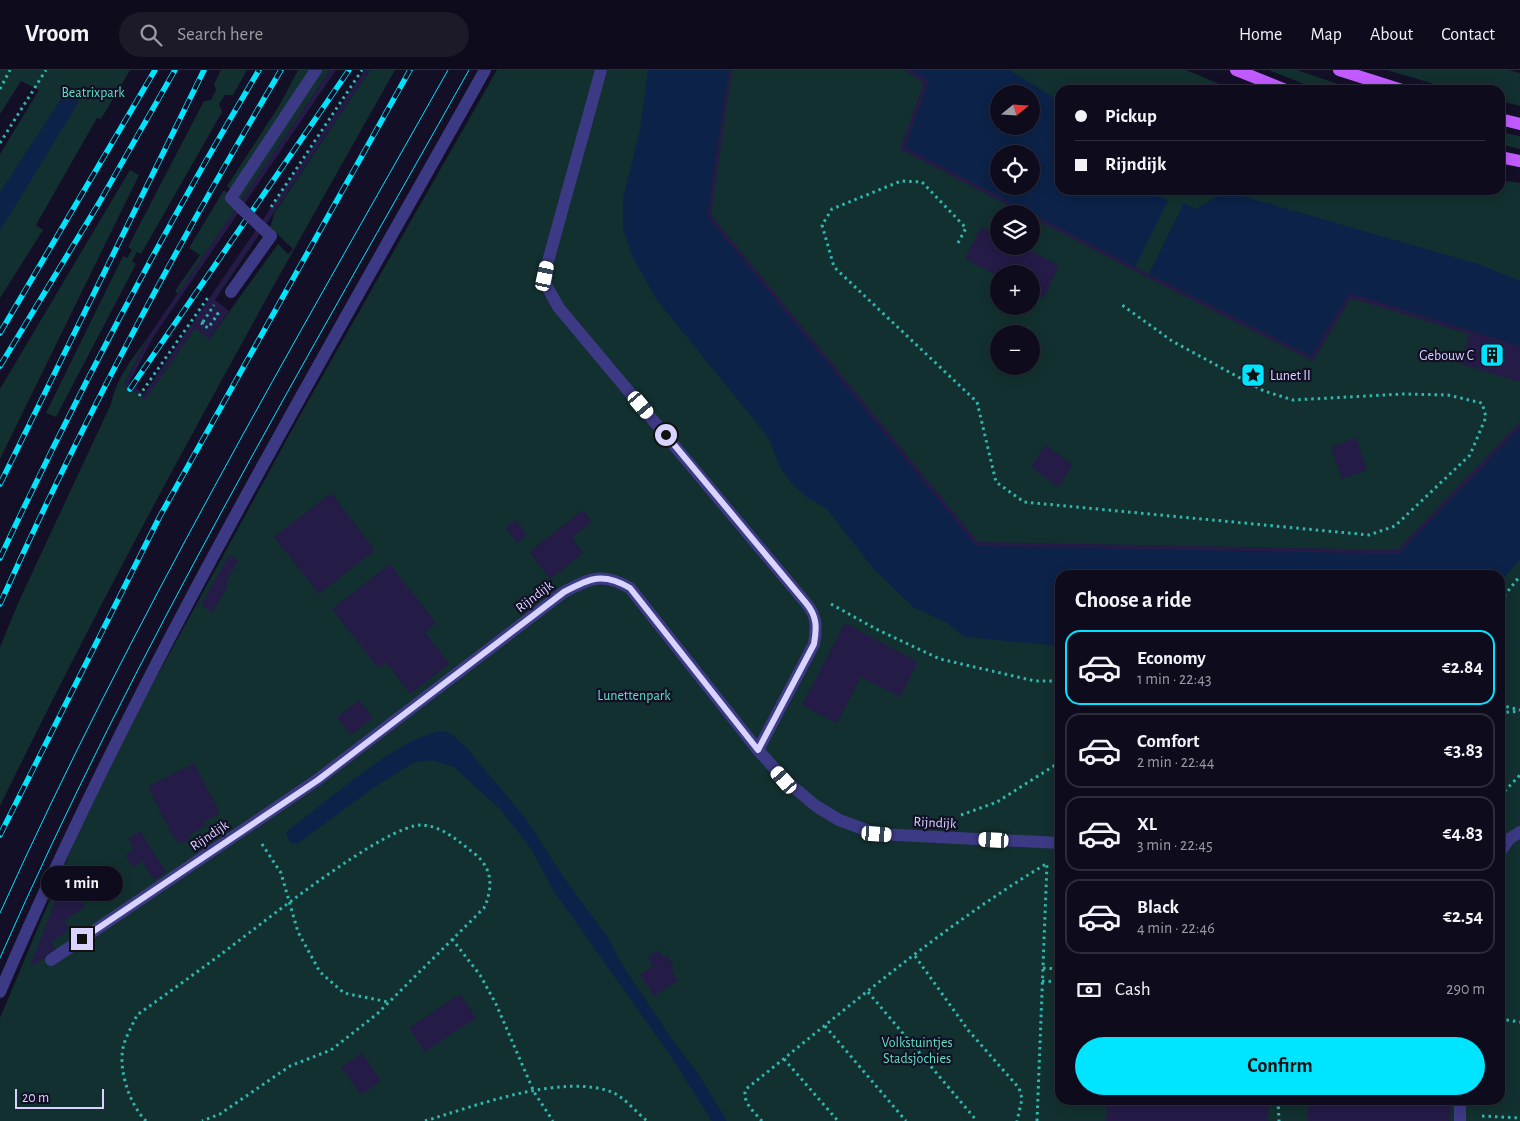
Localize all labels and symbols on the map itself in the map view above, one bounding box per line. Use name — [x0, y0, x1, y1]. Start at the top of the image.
north arrow — [990, 85, 1040, 135]
park label: Beatrixpark — [61, 86, 125, 100]
car — [534, 260, 555, 292]
building icon: Gebouw C — [1479, 342, 1505, 368]
place label: Gebouw C — [1419, 349, 1474, 363]
place icon: Lunet II — [1240, 362, 1266, 388]
place label: Lunet II — [1270, 369, 1311, 383]
car — [625, 389, 656, 421]
route start — [655, 424, 677, 446]
street label: Rijndijk — [513, 578, 556, 615]
park label: Lunettenpark — [597, 689, 671, 703]
car — [768, 764, 799, 796]
street label: Rijndijk — [913, 815, 957, 831]
street label: Rijndijk — [188, 818, 232, 854]
car — [861, 825, 892, 843]
car — [978, 832, 1009, 848]
callout: 1 min — [41, 866, 123, 902]
route end — [71, 928, 93, 950]
park label: Volkstuintjes Stadsjochies — [881, 1036, 953, 1066]
scale bar — [15, 1086, 104, 1109]

